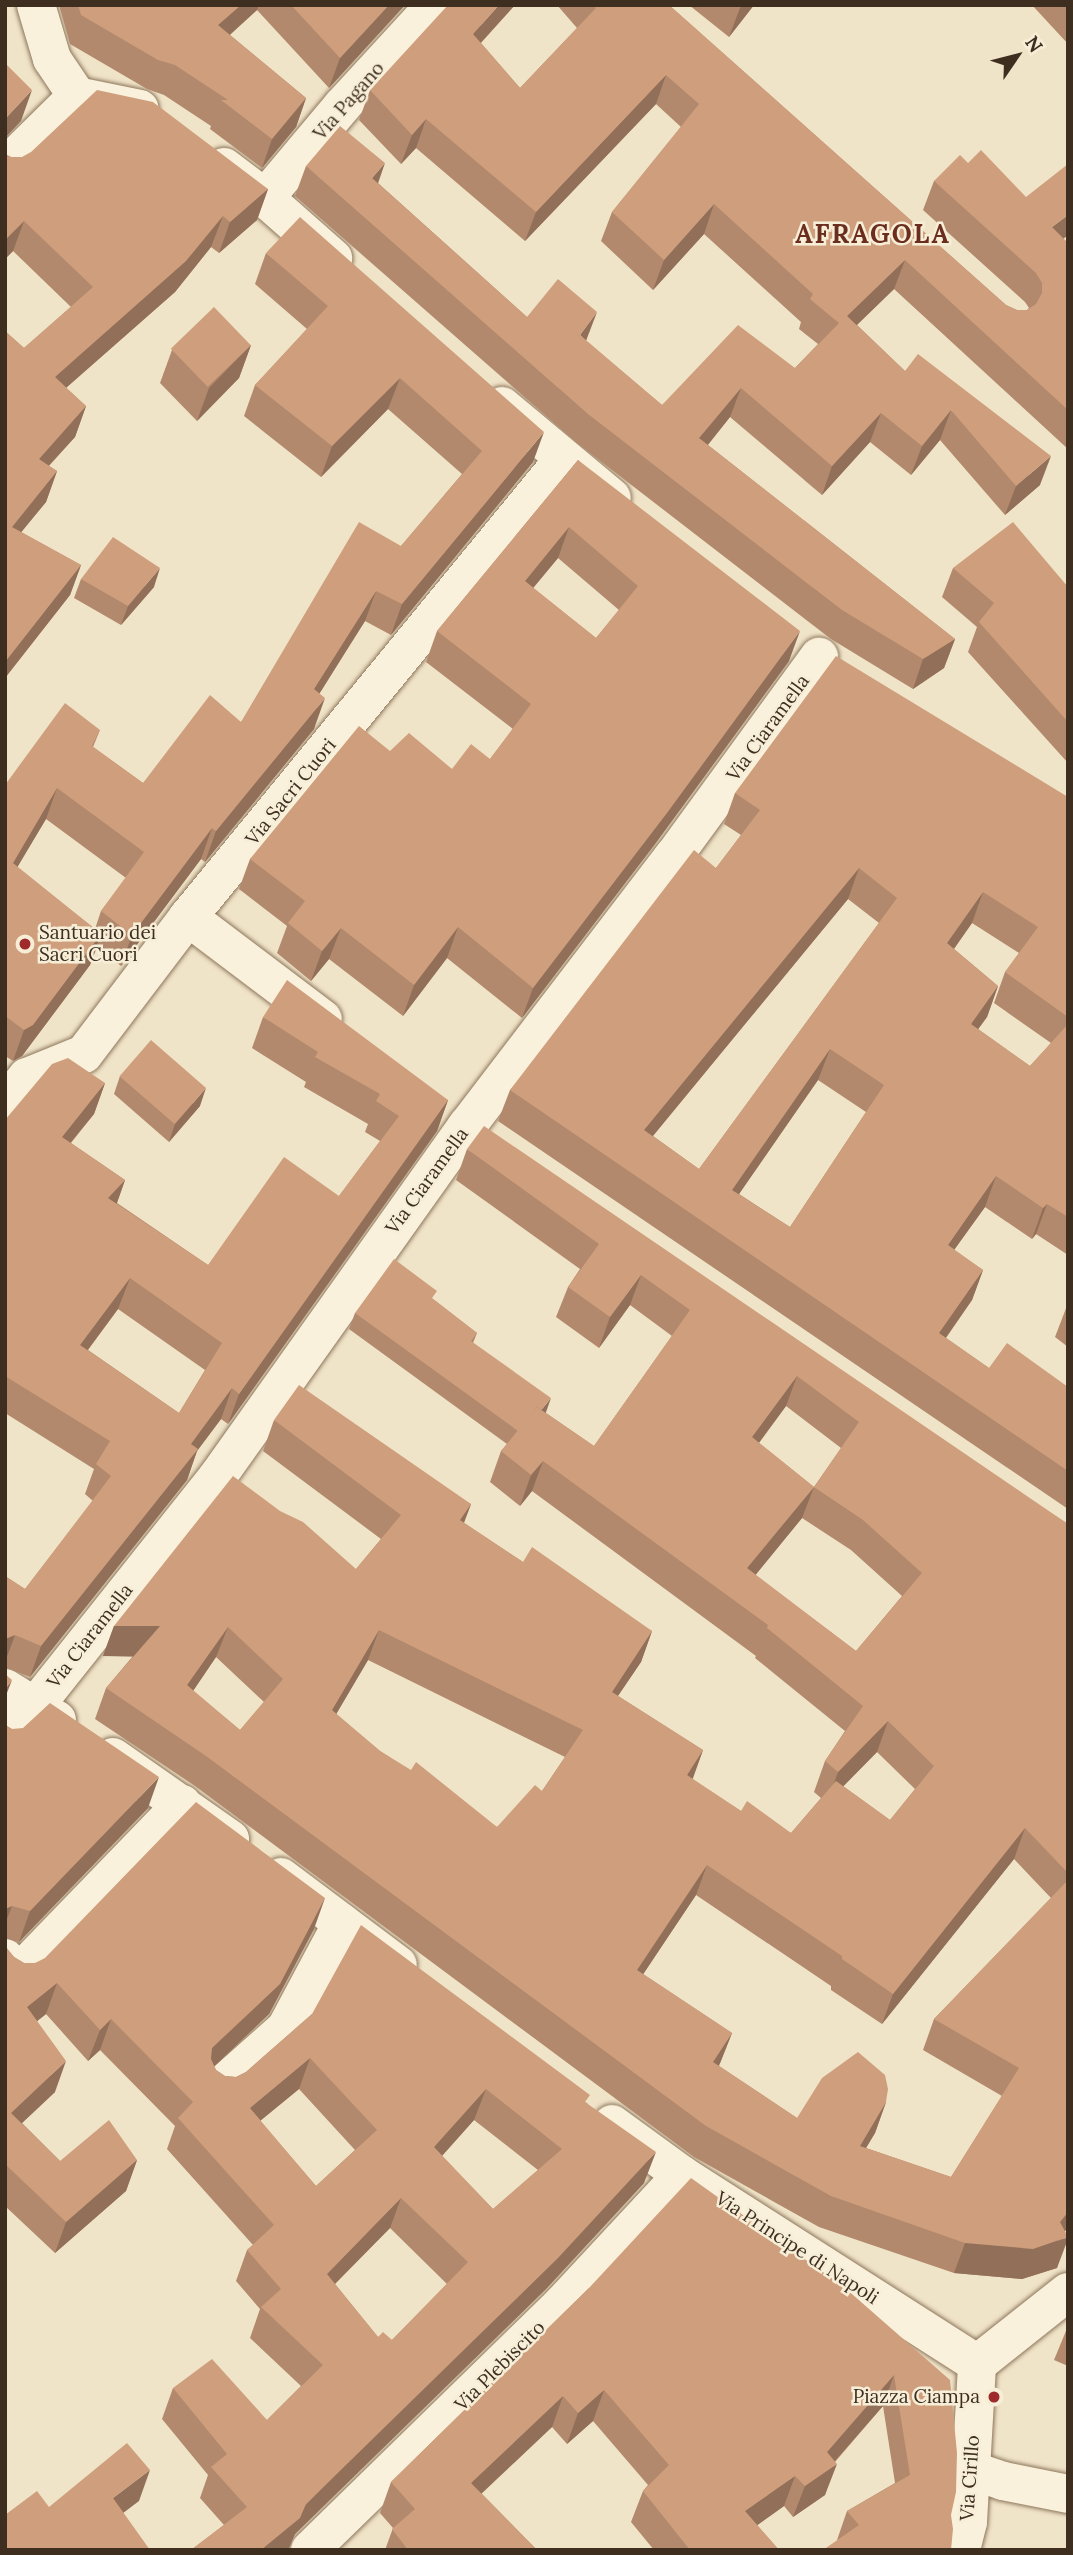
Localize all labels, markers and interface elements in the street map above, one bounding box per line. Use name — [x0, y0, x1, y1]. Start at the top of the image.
north arrow — [982, 21, 1052, 91]
text: N — [1020, 31, 1048, 57]
street label: Via Pagano — [309, 57, 389, 145]
district label: AFRAGOLA — [796, 218, 950, 250]
street label: Via Ciaramella — [722, 670, 814, 786]
street label: Via Sacri Cuori — [241, 734, 341, 850]
place label: Santuario dei Sacri Cuori — [39, 922, 156, 966]
marker: Santuario dei Sacri Cuori — [17, 936, 33, 952]
street label: Via Ciaramella — [381, 1123, 473, 1239]
street label: Via Ciaramella — [42, 1579, 138, 1693]
street label: Via Principe di Napoli — [711, 2187, 883, 2309]
street label: Via Plebiscito — [450, 2316, 550, 2416]
place label: Piazza Ciampa — [853, 2386, 980, 2408]
marker: Piazza Ciampa — [986, 2389, 1002, 2405]
street label: Via Cirillo — [956, 2434, 984, 2522]

